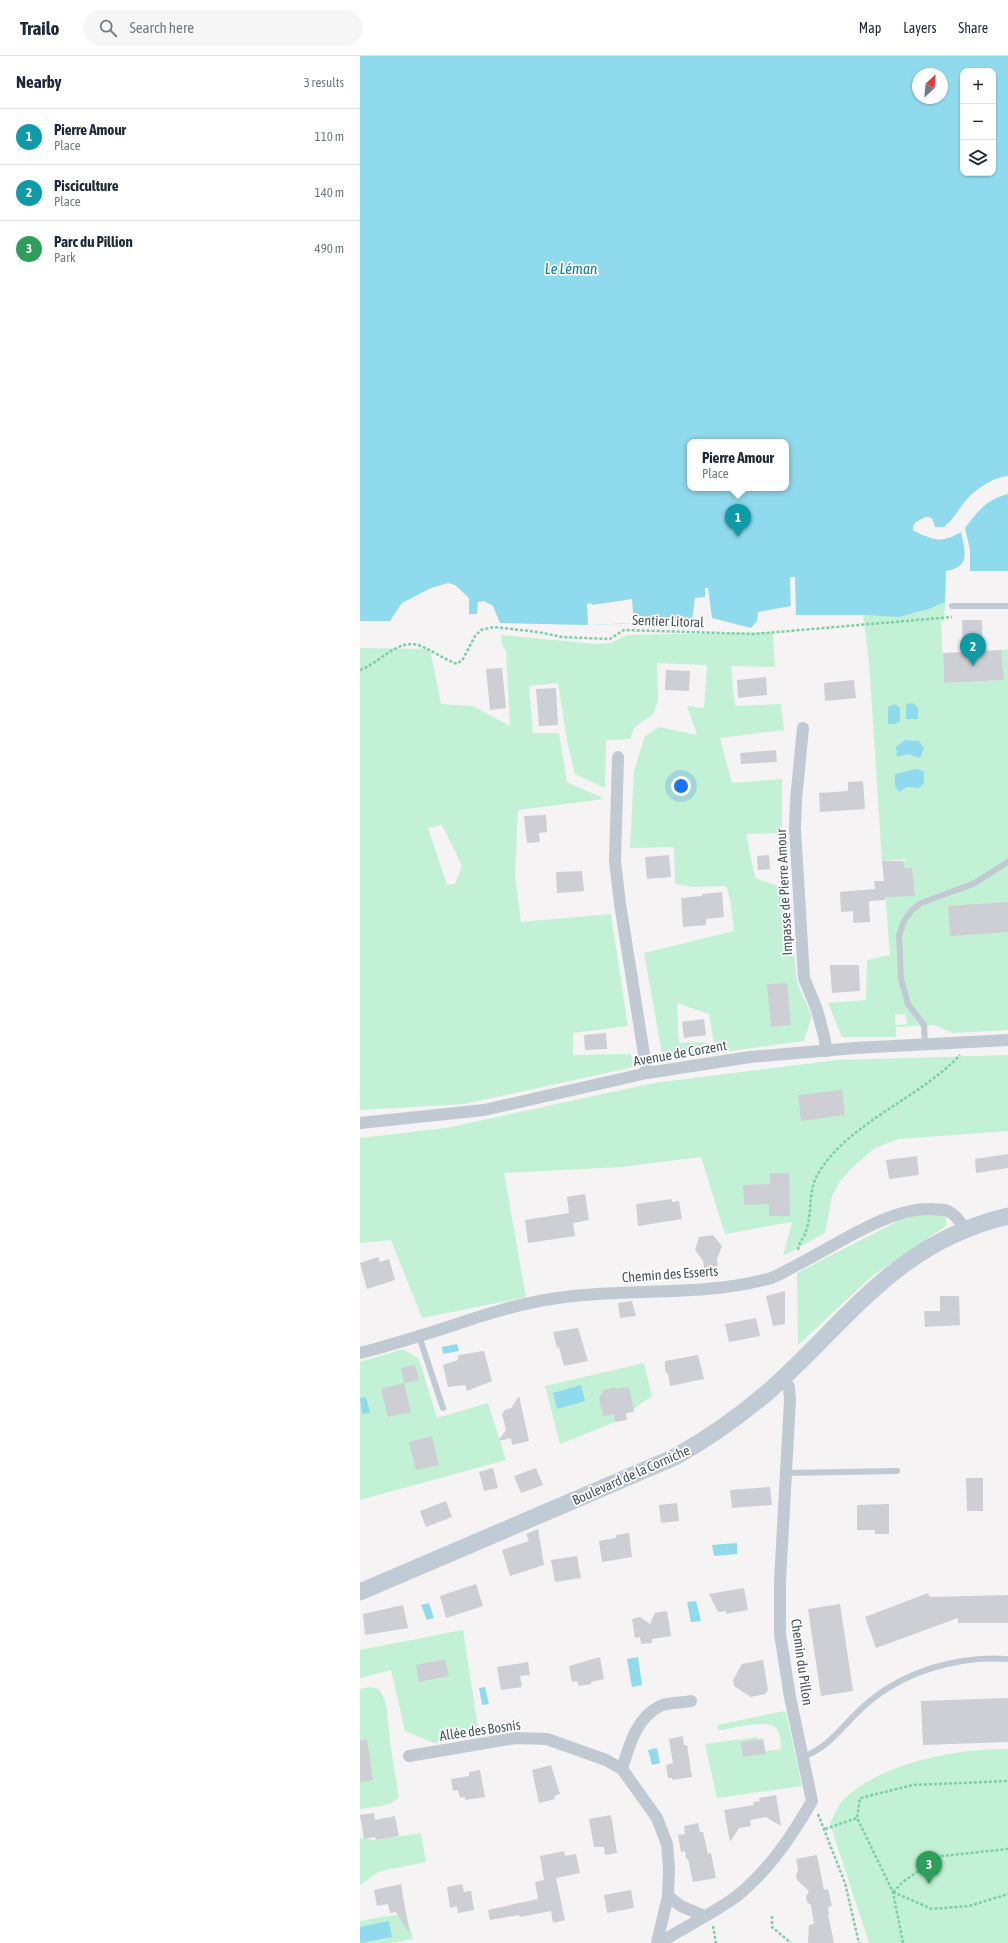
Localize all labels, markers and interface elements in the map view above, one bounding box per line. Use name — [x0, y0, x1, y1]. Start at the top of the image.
search box — [83, 10, 363, 46]
text: Trailo — [20, 17, 59, 39]
icon: search — [97, 17, 119, 39]
text: Search here — [129, 19, 194, 36]
text: Map — [859, 20, 881, 36]
text: Layers — [903, 20, 936, 36]
text: Share — [958, 20, 988, 36]
north arrow — [912, 68, 948, 104]
map controls — [960, 68, 996, 176]
button: + — [960, 68, 996, 104]
text: Nearby — [16, 72, 62, 92]
text: 3 results — [304, 75, 344, 90]
button: − — [960, 104, 996, 140]
text: Pierre Amour — [54, 121, 126, 138]
text: 1 — [26, 129, 32, 144]
text: 110 m — [315, 129, 344, 144]
text: Place — [54, 138, 81, 153]
button: layers — [960, 140, 996, 176]
text: Pisciculture — [54, 177, 119, 194]
text: 2 — [26, 185, 32, 200]
text: 140 m — [315, 185, 344, 200]
text: Place — [54, 194, 81, 209]
text: Parc du Pillion — [54, 233, 133, 250]
text: 3 — [26, 241, 32, 256]
text: 490 m — [315, 241, 344, 256]
text: Park — [54, 250, 76, 265]
water label: Le Léman — [545, 260, 597, 277]
popup — [687, 439, 789, 491]
text: Pierre Amour — [702, 449, 774, 466]
text: Place — [702, 466, 729, 481]
pin: 1 — [725, 504, 751, 537]
street label: Sentier Litoral — [632, 612, 704, 630]
pin: 2 — [960, 633, 986, 666]
your location — [671, 776, 691, 796]
street label: Impasse de Pierre Amour — [773, 827, 795, 956]
street label: Avenue de Corzent — [632, 1037, 728, 1069]
street label: Chemin des Esserts — [621, 1263, 719, 1285]
street label: Boulevard de la Corniche — [570, 1442, 692, 1508]
street label: Chemin du Pillon — [788, 1618, 816, 1706]
street label: Allée des Bosnis — [438, 1716, 522, 1744]
pin: 3 — [916, 1851, 942, 1884]

